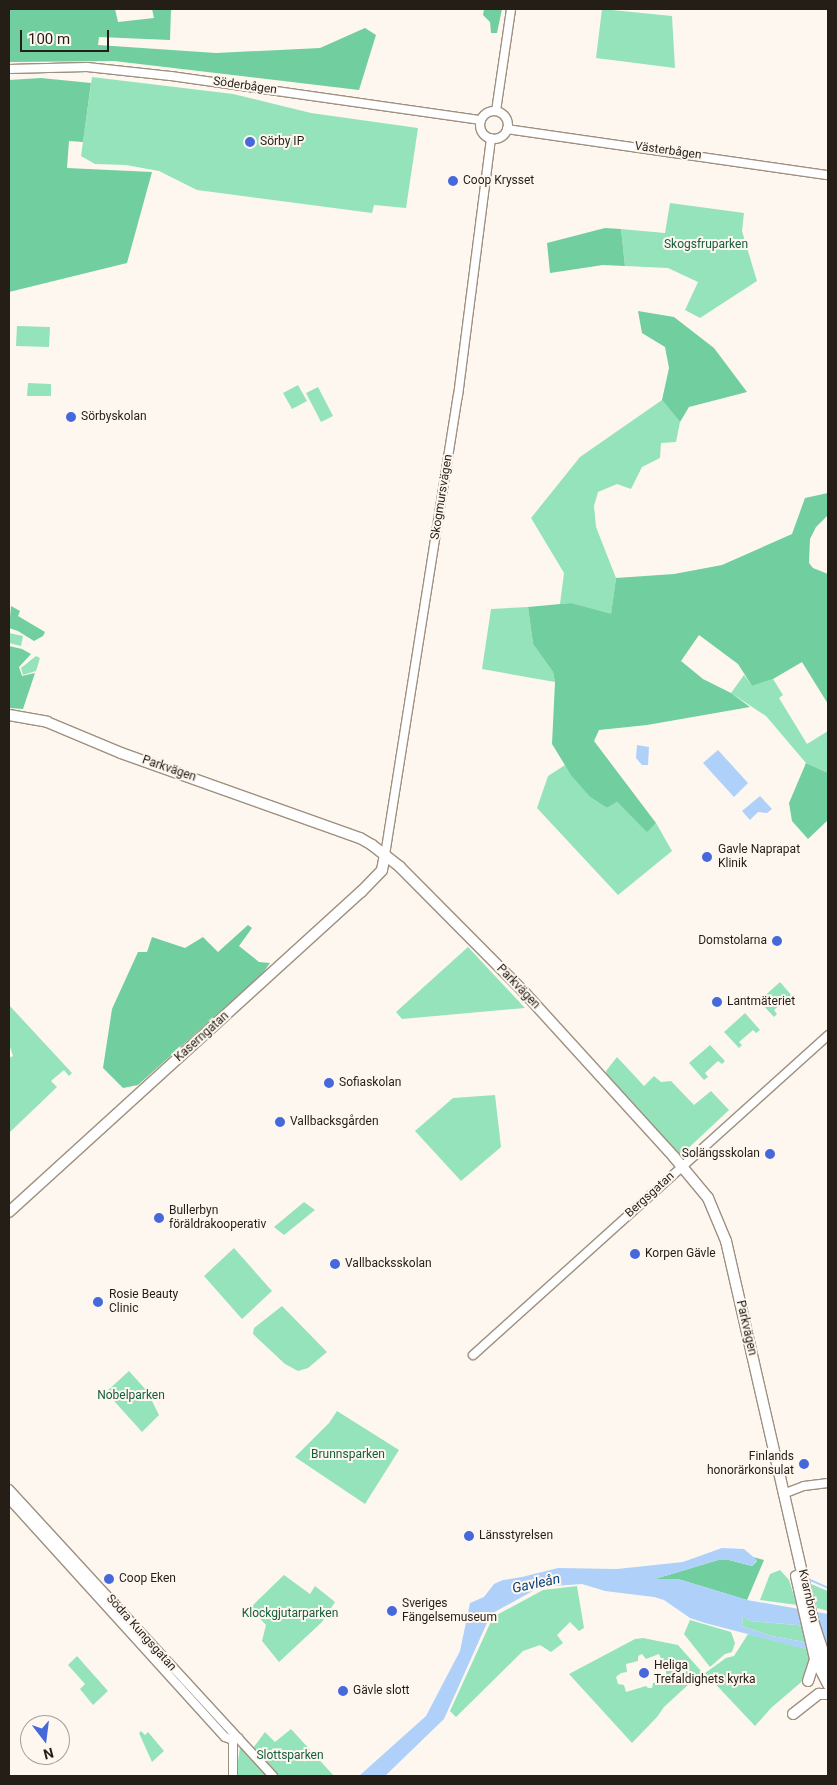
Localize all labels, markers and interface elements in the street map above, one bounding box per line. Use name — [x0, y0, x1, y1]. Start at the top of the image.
scale bar — [22, 20, 111, 52]
text: 100 m — [28, 30, 70, 48]
street label: Söderbågen — [212, 74, 278, 98]
place label: Sörby IP — [260, 135, 304, 149]
marker: Sörby IP — [244, 136, 256, 148]
street label: Västerbågen — [634, 139, 702, 163]
place label: Coop Krysset — [463, 174, 534, 188]
marker: Coop Krysset — [447, 175, 459, 187]
park label: Skogsfruparken — [664, 238, 748, 252]
place label: Sörbyskolan — [81, 410, 147, 424]
marker: Sörbyskolan — [65, 411, 77, 423]
street label: Skogmursvägen — [428, 453, 456, 541]
street label: Parkvägen — [140, 753, 198, 785]
place label: Gavle Naprapat Klinik — [718, 843, 800, 871]
marker: Gavle Naprapat Klinik — [700, 850, 714, 864]
place label: Domstolarna — [698, 934, 767, 948]
marker: Domstolarna — [771, 935, 783, 947]
street label: Parkvägen — [493, 962, 543, 1012]
place label: Lantmäteriet — [727, 995, 795, 1009]
marker: Lantmäteriet — [711, 996, 723, 1008]
street label: Kaserngatan — [172, 1009, 232, 1065]
place label: Sofiaskolan — [339, 1076, 401, 1090]
marker: Sofiaskolan — [323, 1077, 335, 1089]
place label: Vallbacksgården — [290, 1115, 379, 1129]
marker: Vallbacksgården — [274, 1116, 286, 1128]
place label: Solängsskolan — [682, 1147, 760, 1161]
marker: Solängsskolan — [764, 1148, 776, 1160]
street label: Bergsgatan — [622, 1169, 678, 1221]
place label: Bullerbyn föräldrakooperativ — [169, 1204, 266, 1232]
marker: Bullerbyn föräldrakooperativ — [153, 1212, 165, 1224]
place label: Korpen Gävle — [645, 1247, 716, 1261]
marker: Korpen Gävle — [629, 1248, 641, 1260]
place label: Vallbacksskolan — [345, 1257, 432, 1271]
marker: Vallbacksskolan — [329, 1258, 341, 1270]
place label: Rosie Beauty Clinic — [109, 1288, 178, 1316]
marker: Rosie Beauty Clinic — [91, 1295, 105, 1309]
street label: Parkvägen — [733, 1299, 759, 1357]
park label: Nobelparken — [97, 1389, 165, 1403]
park label: Brunnsparken — [311, 1448, 385, 1462]
place label: Finlands honorärkonsulat — [707, 1450, 794, 1478]
marker: Finlands honorärkonsulat — [798, 1458, 810, 1470]
place label: Länsstyrelsen — [479, 1529, 553, 1543]
marker: Länsstyrelsen — [463, 1530, 475, 1542]
street label: Kvarnbron — [795, 1568, 821, 1624]
water label: Gavleån — [511, 1570, 561, 1596]
place label: Coop Eken — [119, 1572, 176, 1586]
marker: Coop Eken — [103, 1573, 115, 1585]
street label: Södra Kungsgatan — [103, 1592, 179, 1674]
place label: Sveriges Fängelsemuseum — [402, 1597, 497, 1625]
marker: Sveriges Fängelsemuseum — [386, 1605, 398, 1617]
park label: Klockgjutarparken — [242, 1607, 338, 1621]
place label: Heliga Trefaldighets kyrka — [654, 1659, 756, 1687]
marker: Heliga Trefaldighets kyrka — [638, 1667, 650, 1679]
place label: Gävle slott — [353, 1684, 409, 1698]
marker: Gävle slott — [337, 1685, 349, 1697]
north arrow — [20, 1715, 70, 1765]
text: N — [42, 1745, 55, 1763]
park label: Slottsparken — [256, 1749, 324, 1763]

